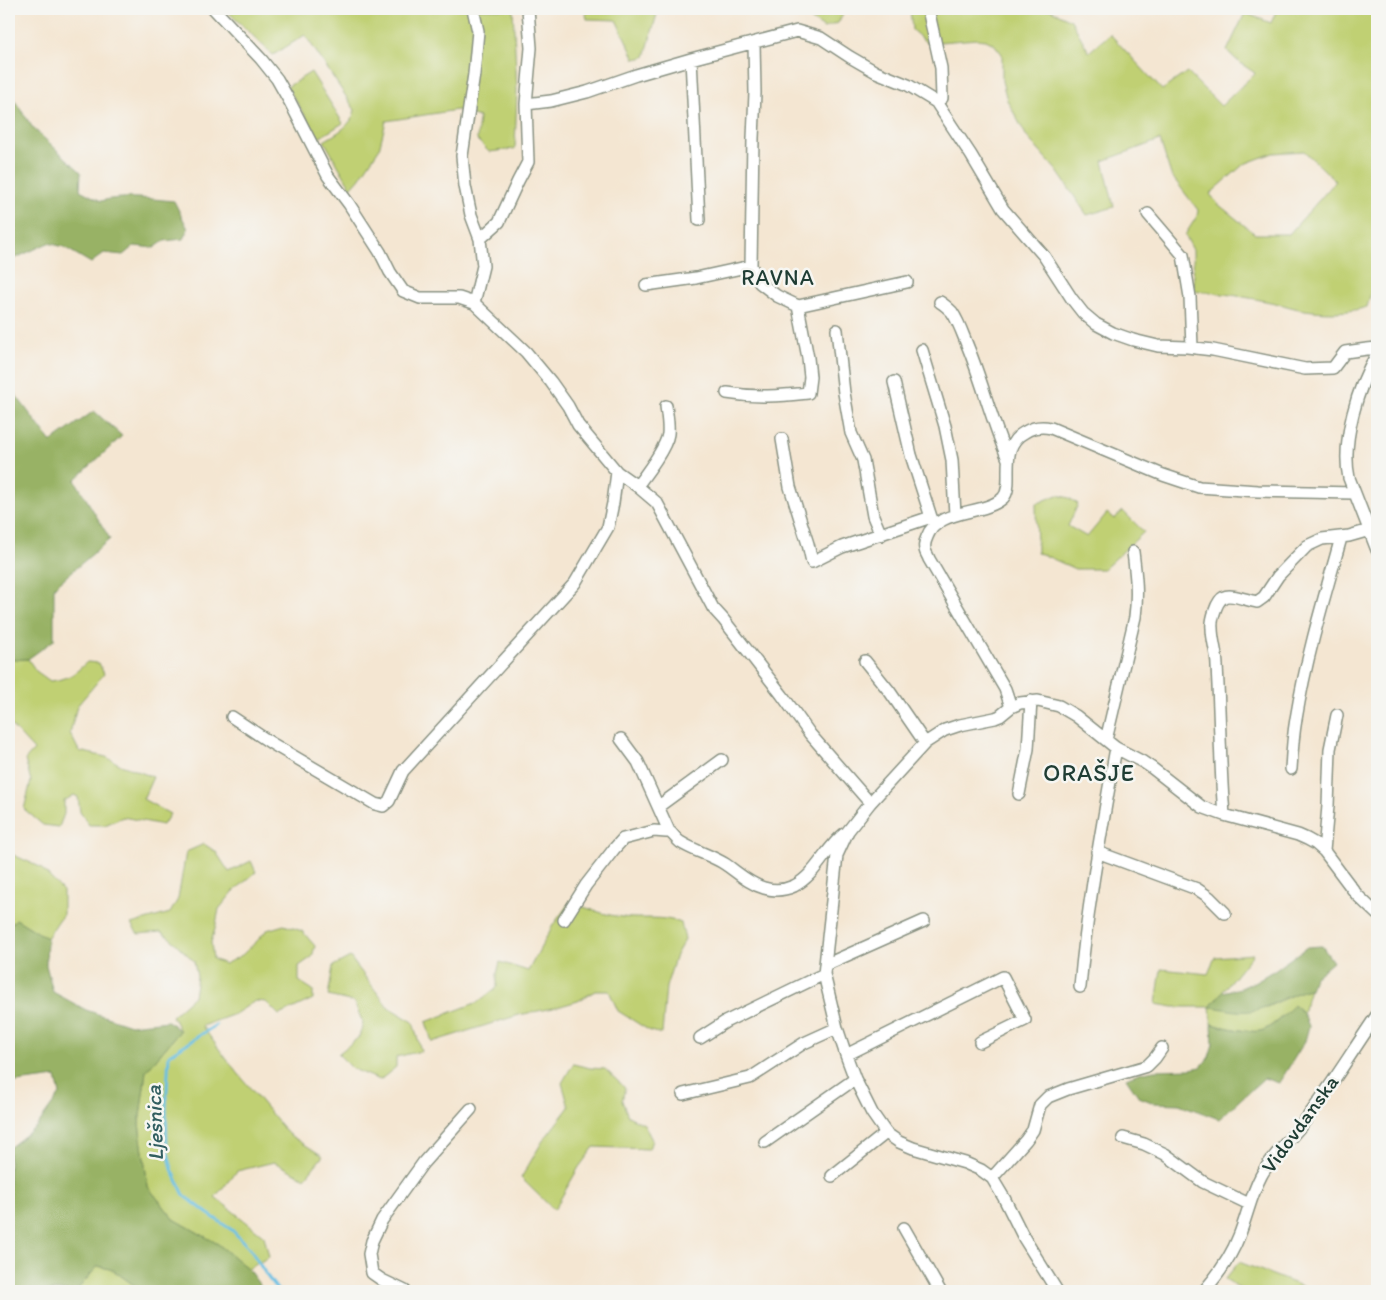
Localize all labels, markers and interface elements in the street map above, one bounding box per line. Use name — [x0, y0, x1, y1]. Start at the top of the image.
district label: RAVNA — [741, 264, 815, 291]
district label: ORAŠJE — [1043, 758, 1135, 787]
street label: Vidovdanska — [1256, 1070, 1344, 1178]
water label: Lješnica — [140, 1084, 169, 1161]

